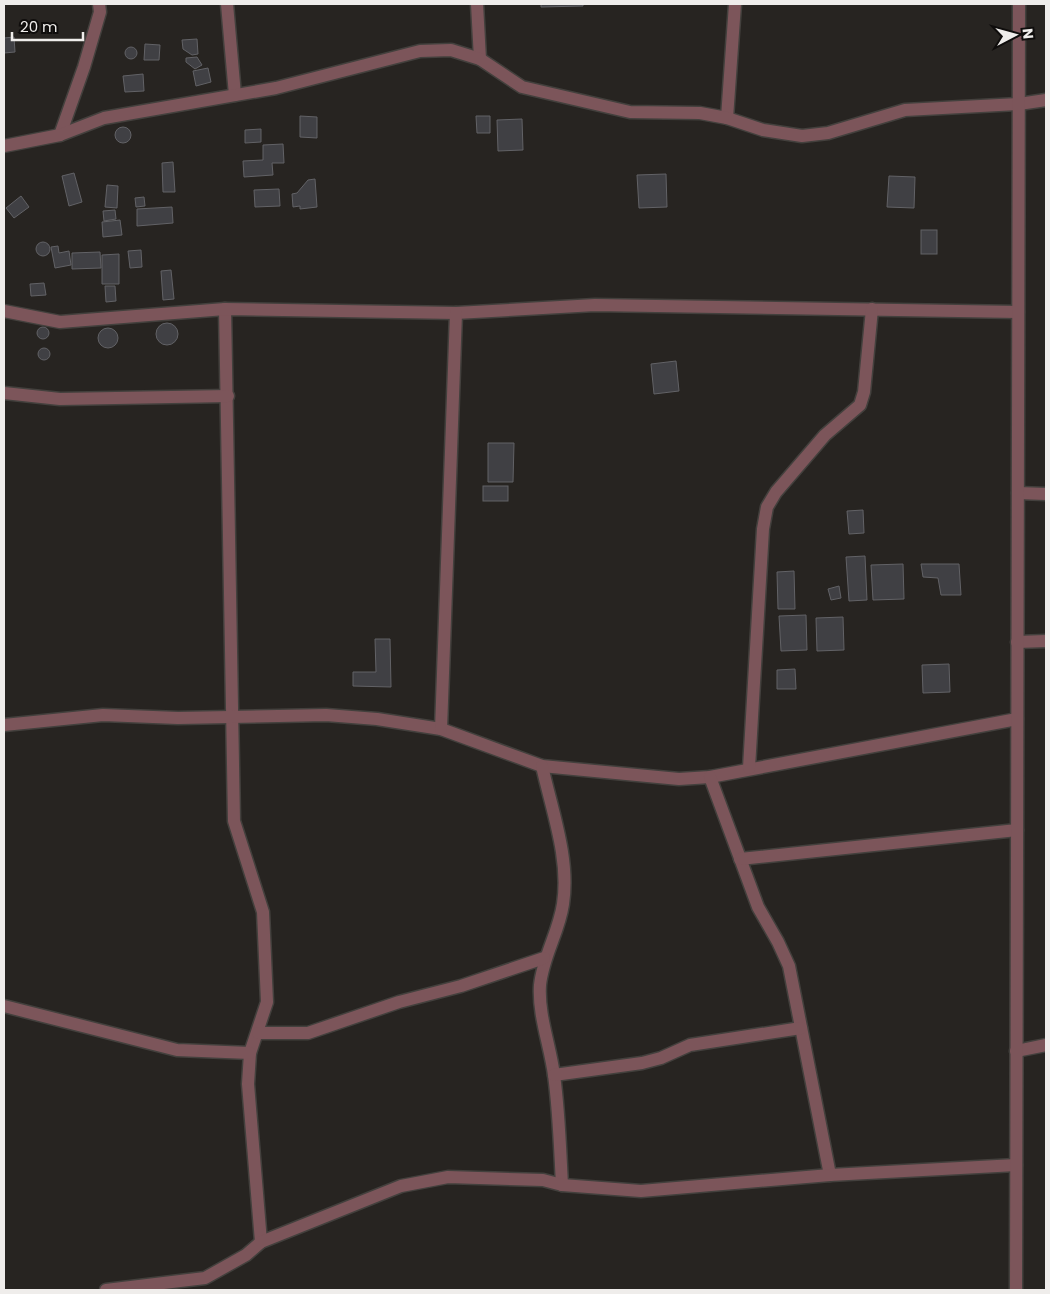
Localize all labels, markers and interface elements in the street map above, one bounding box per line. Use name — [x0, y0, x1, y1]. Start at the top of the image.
scale bar — [12, 10, 84, 42]
north arrow — [990, 10, 1040, 60]
text: 20 m — [20, 16, 58, 37]
text: N — [1017, 27, 1038, 40]

